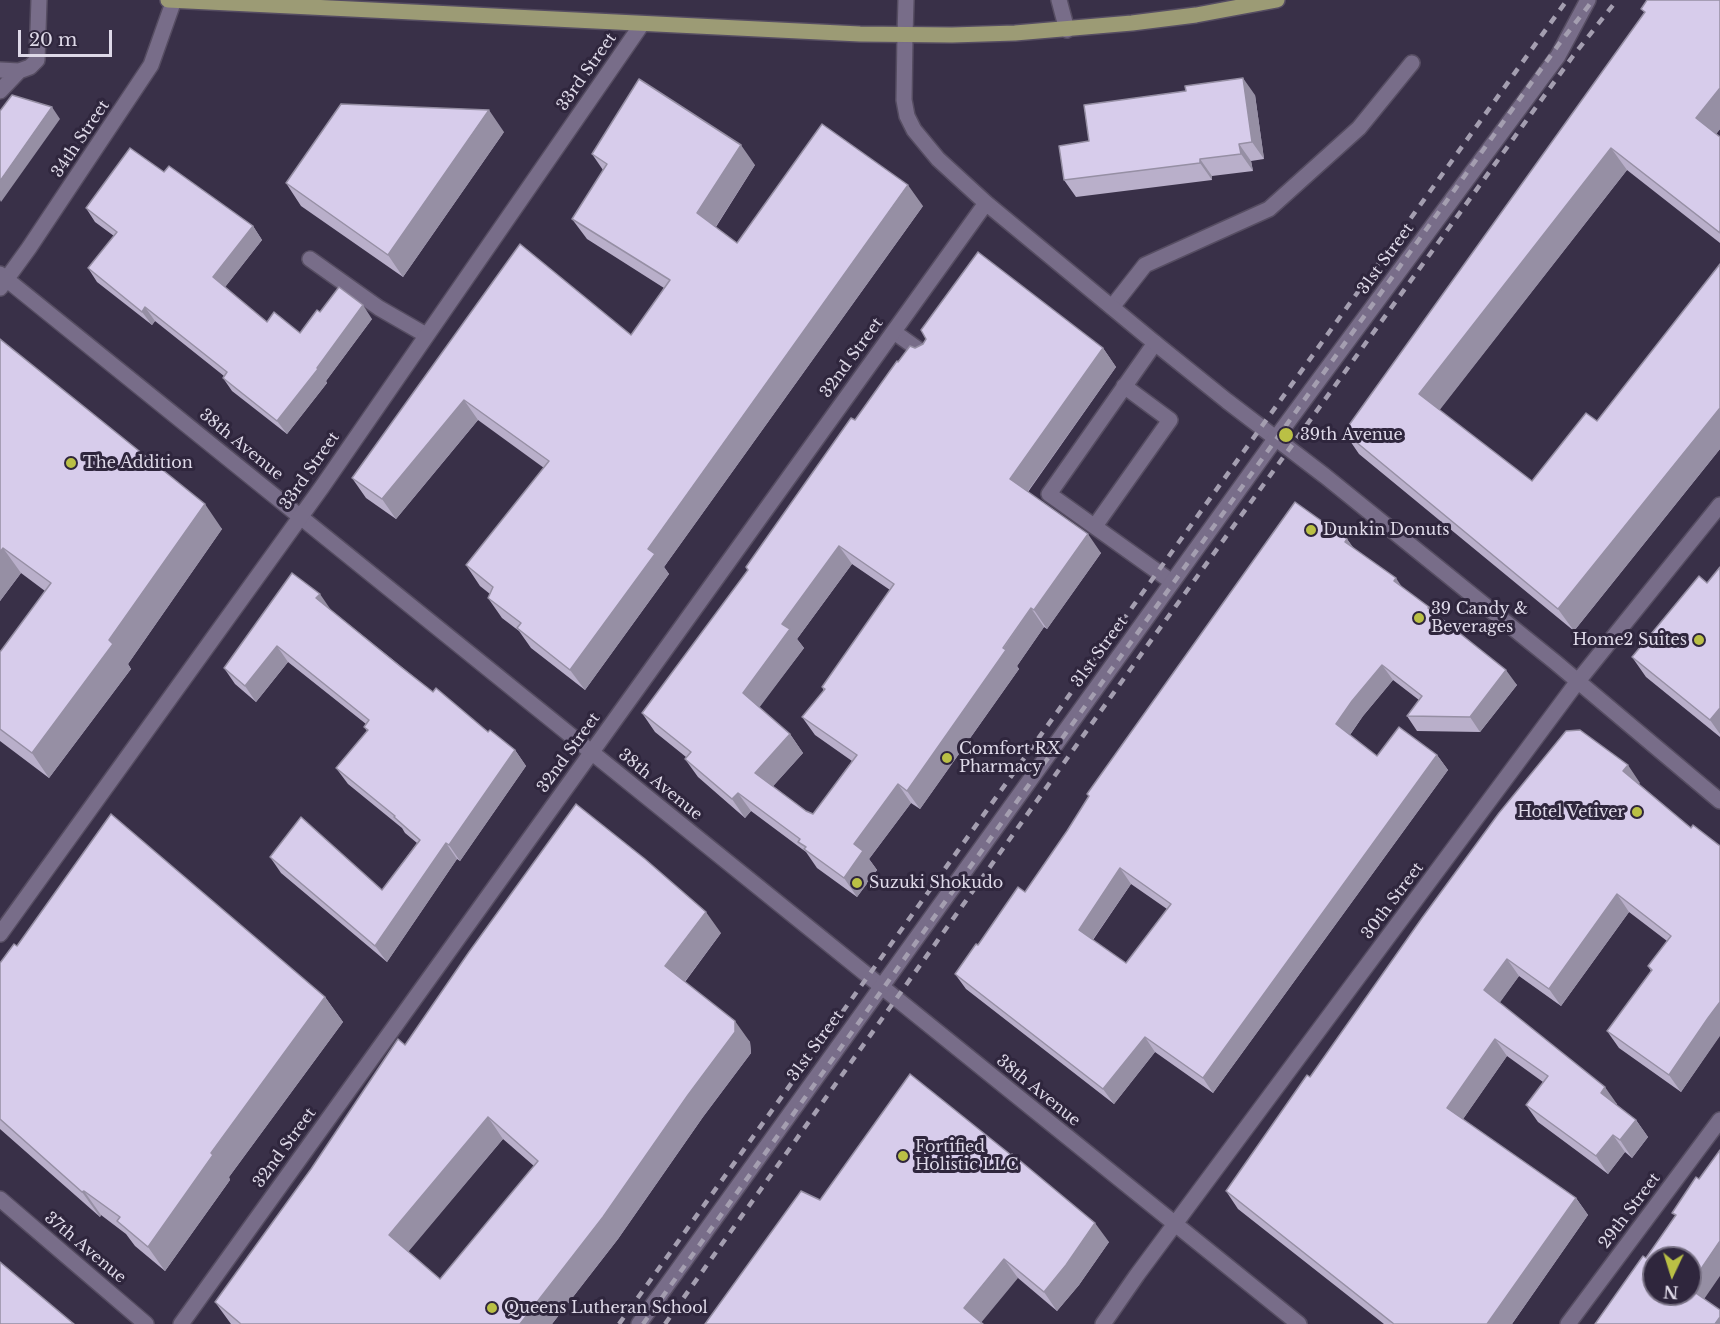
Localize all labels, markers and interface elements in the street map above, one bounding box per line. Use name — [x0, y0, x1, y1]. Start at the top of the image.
scale bar — [21, 18, 116, 56]
text: 20 m — [29, 29, 77, 51]
street label: 33rd Street — [553, 29, 621, 115]
street label: 34th Street — [48, 97, 114, 181]
street label: 31st Street — [1354, 220, 1418, 298]
street label: 32nd Street — [817, 314, 887, 402]
street label: 38th Avenue — [195, 405, 287, 485]
place label: 39th Avenue — [1300, 425, 1403, 445]
marker: 39th Avenue — [1277, 426, 1295, 444]
street label: 33rd Street — [276, 428, 344, 514]
place label: The Addition — [83, 453, 193, 473]
marker: The Addition — [64, 456, 78, 470]
place label: Dunkin Donuts — [1323, 520, 1449, 540]
marker: Dunkin Donuts — [1304, 523, 1318, 537]
place label: 39 Candy & Beverages — [1431, 599, 1528, 637]
marker: 39 Candy & Beverages — [1412, 611, 1426, 625]
street label: 31st Street — [1068, 613, 1132, 691]
place label: Home2 Suites — [1572, 630, 1687, 650]
marker: Home2 Suites — [1692, 633, 1706, 647]
street label: 32nd Street — [534, 709, 604, 797]
place label: Comfort RX Pharmacy — [959, 739, 1060, 777]
street label: 38th Avenue — [614, 745, 706, 825]
marker: Comfort RX Pharmacy — [940, 751, 954, 765]
place label: Hotel Vetiver — [1517, 802, 1625, 822]
marker: Hotel Vetiver — [1630, 805, 1644, 819]
street label: 30th Street — [1358, 859, 1428, 943]
place label: Suzuki Shokudo — [869, 873, 1003, 893]
marker: Suzuki Shokudo — [850, 876, 864, 890]
street label: 31st Street — [784, 1007, 848, 1085]
street label: 38th Avenue — [992, 1051, 1084, 1131]
street label: 32nd Street — [250, 1104, 320, 1192]
place label: Fortified Holistic LLC — [915, 1137, 1019, 1175]
marker: Fortified Holistic LLC — [896, 1149, 910, 1163]
street label: 29th Street — [1595, 1169, 1665, 1253]
street label: 37th Avenue — [40, 1208, 130, 1288]
north arrow — [1642, 1246, 1702, 1306]
text: N — [1663, 1281, 1679, 1302]
place label: Queens Lutheran School — [504, 1298, 708, 1318]
marker: Queens Lutheran School — [485, 1301, 499, 1315]

